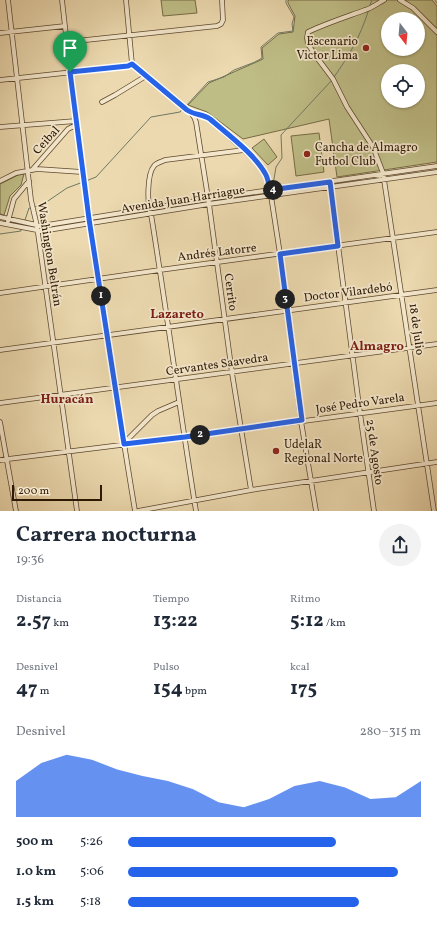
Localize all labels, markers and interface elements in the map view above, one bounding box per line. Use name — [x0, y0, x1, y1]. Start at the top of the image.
north arrow — [381, 12, 425, 56]
map controls — [381, 12, 425, 108]
pin — [53, 31, 87, 72]
place label: Escenario Victor Lima — [297, 34, 358, 64]
icon: arrive — [59, 37, 81, 59]
marker: Escenario Victor Lima — [361, 43, 371, 53]
button: locate — [381, 64, 425, 108]
street label: Ceibal — [30, 123, 64, 158]
place label: Cancha de Almagro Futbol Club — [315, 140, 418, 170]
marker: Cancha de Almagro Futbol Club — [302, 149, 312, 159]
pin: 4 — [263, 180, 283, 200]
street label: Avenida Juan Harriague — [120, 182, 246, 218]
text: 4 — [270, 182, 276, 197]
street label: Washington Beltrán — [33, 201, 65, 308]
street label: Andrés Latorre — [177, 240, 258, 266]
street label: Cerrito — [219, 272, 241, 312]
street label: Doctor Vilardebó — [303, 280, 393, 306]
pin: 1 — [91, 286, 111, 306]
text: 1 — [99, 288, 103, 303]
pin: 3 — [275, 289, 295, 309]
text: 3 — [282, 291, 288, 306]
street label: 18 de Julio — [404, 302, 428, 356]
district label: Lazareto — [150, 306, 204, 324]
district label: Almagro — [350, 338, 404, 356]
street label: Cervantes Saavedra — [165, 350, 269, 380]
street label: José Pedro Varela — [315, 390, 406, 418]
district label: Huracán — [40, 391, 94, 409]
street label: 25 de Agosto — [361, 418, 387, 486]
pin: 2 — [190, 425, 210, 445]
text: 2 — [197, 427, 203, 442]
place label: UdelaR Regional Norte — [284, 437, 363, 467]
marker: UdelaR Regional Norte — [271, 446, 281, 456]
scale bar — [12, 483, 102, 502]
text: 200 m — [18, 484, 49, 499]
text: Carrera nocturna — [16, 520, 197, 551]
button: share — [379, 524, 421, 566]
text: 19:36 — [16, 551, 44, 569]
text: Distancia — [16, 592, 62, 607]
text: Tiempo — [153, 592, 189, 607]
text: Ritmo — [290, 592, 320, 607]
text: 2.57 — [16, 607, 51, 635]
text: 13:22 — [153, 607, 198, 635]
text: 5:12 — [290, 607, 324, 635]
text: km — [51, 616, 69, 631]
text: /km — [324, 616, 346, 631]
text: Desnivel — [16, 660, 58, 675]
text: Pulso — [153, 660, 179, 675]
text: kcal — [290, 660, 310, 675]
text: 47 — [16, 675, 37, 703]
text: 154 — [153, 675, 183, 703]
text: 175 — [290, 675, 317, 703]
text: m — [37, 684, 49, 699]
text: bpm — [183, 684, 207, 699]
text: Desnivel — [16, 723, 66, 741]
text: 280–315 m — [360, 723, 421, 741]
text: 500 m — [16, 833, 53, 851]
text: 5:26 — [80, 833, 103, 851]
text: 1.0 km — [16, 863, 56, 881]
text: 5:06 — [80, 863, 104, 881]
text: 1.5 km — [16, 893, 54, 911]
text: 5:18 — [80, 893, 101, 911]

